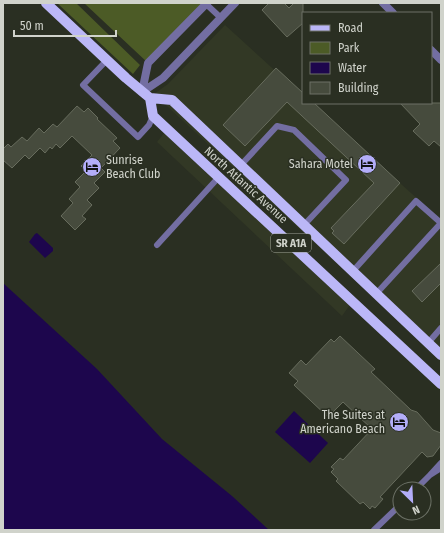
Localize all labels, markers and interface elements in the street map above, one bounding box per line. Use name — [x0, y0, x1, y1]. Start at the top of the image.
scale bar — [14, 12, 116, 38]
legend — [302, 12, 432, 104]
text: 50 m — [20, 19, 44, 33]
text: Road — [338, 21, 363, 35]
text: Park — [338, 41, 360, 55]
text: Water — [338, 61, 367, 75]
text: Building — [338, 81, 379, 95]
street label: North Atlantic Avenue — [201, 144, 291, 226]
place label: Sunrise Beach Club — [106, 153, 160, 181]
hotel icon: Sahara Motel — [356, 153, 378, 175]
hotel icon: Sunrise Beach Club — [81, 156, 103, 178]
place label: Sahara Motel — [289, 157, 353, 171]
road number: SR A1A — [271, 234, 311, 252]
place label: The Suites at Americano Beach — [300, 408, 385, 436]
hotel icon: The Suites at Americano Beach — [388, 411, 410, 433]
north arrow — [392, 481, 432, 521]
text: N — [410, 502, 422, 517]

